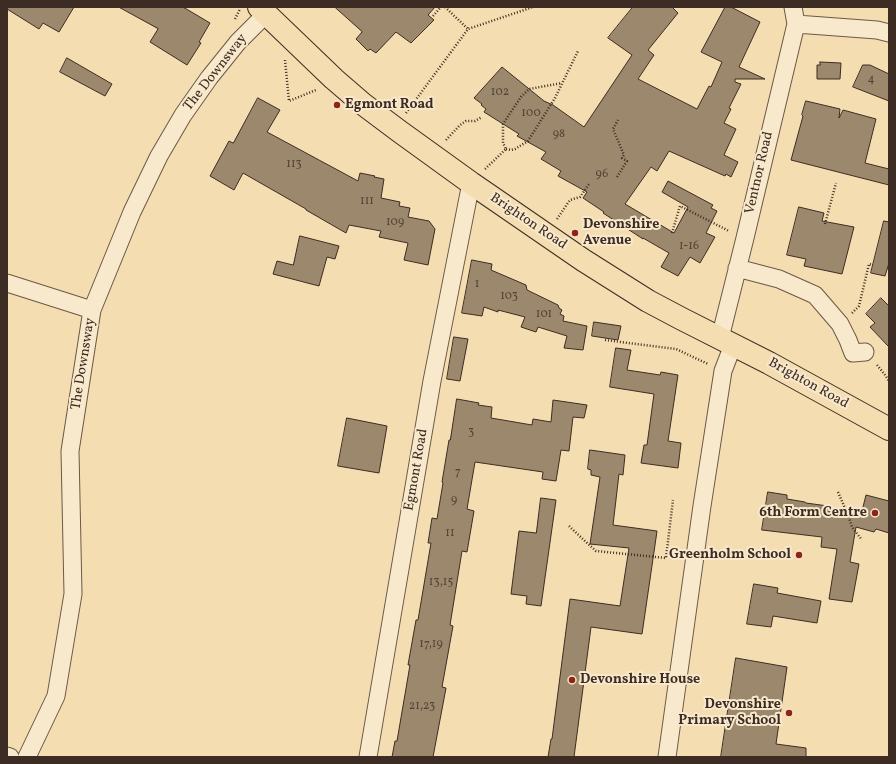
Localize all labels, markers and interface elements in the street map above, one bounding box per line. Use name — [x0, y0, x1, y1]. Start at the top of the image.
street label: The Downsway — [181, 31, 251, 115]
house number: 4 — [867, 73, 875, 87]
house number: 102 — [491, 86, 509, 100]
place label: Egmont Road — [345, 97, 434, 113]
marker: Egmont Road — [332, 100, 342, 110]
house number: 100 — [521, 107, 541, 121]
house number: 98 — [553, 128, 565, 142]
street label: Ventnor Road — [742, 130, 778, 216]
house number: 113 — [286, 158, 302, 172]
house number: 96 — [596, 168, 608, 182]
street label: Brighton Road — [486, 190, 570, 254]
house number: 111 — [360, 195, 374, 209]
house number: 109 — [386, 216, 404, 230]
place label: Devonshire Avenue — [583, 217, 659, 250]
marker: Devonshire Avenue — [570, 228, 580, 238]
house number: 1-16 — [679, 240, 699, 254]
house number: 1 — [475, 278, 479, 292]
house number: 103 — [500, 290, 518, 304]
house number: 101 — [536, 308, 552, 322]
street label: The Downsway — [68, 317, 100, 411]
street label: Brighton Road — [765, 355, 851, 413]
house number: 3 — [468, 426, 474, 440]
street label: Egmont Road — [402, 428, 432, 512]
house number: 7 — [455, 466, 461, 480]
house number: 9 — [451, 494, 457, 508]
place label: 6th Form Centre — [759, 505, 867, 521]
marker: 6th Form Centre — [870, 508, 880, 518]
house number: 11 — [445, 527, 455, 541]
place label: Greenholm School — [669, 547, 791, 563]
marker: Greenholm School — [794, 550, 804, 560]
house number: 13,15 — [429, 576, 453, 590]
house number: 17,19 — [419, 638, 443, 652]
place label: Devonshire House — [580, 672, 700, 688]
marker: Devonshire House — [567, 675, 577, 685]
place label: Devonshire Primary School — [678, 697, 781, 730]
house number: 21,23 — [409, 700, 435, 714]
marker: Devonshire Primary School — [784, 708, 794, 718]

